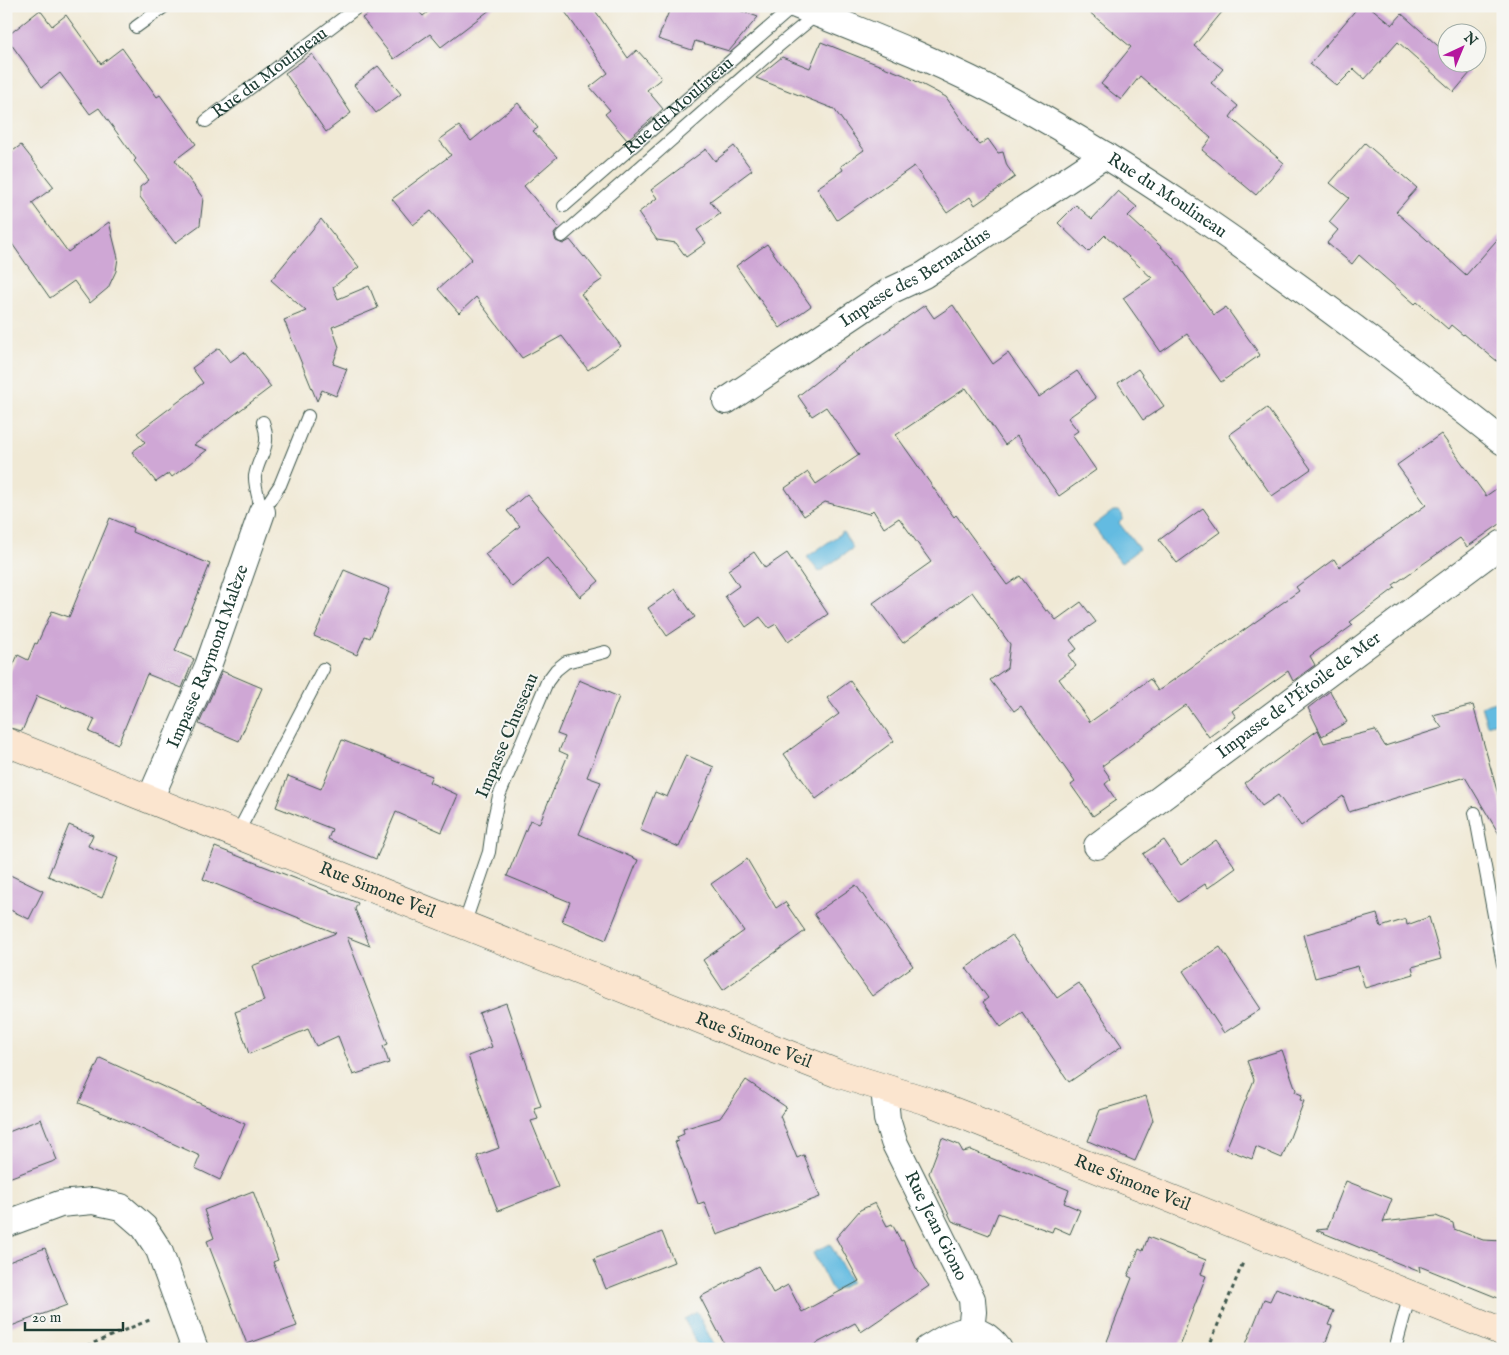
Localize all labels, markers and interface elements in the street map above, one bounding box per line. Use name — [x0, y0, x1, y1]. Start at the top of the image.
street label: Rue du Moulineau — [208, 22, 332, 124]
north arrow — [1436, 22, 1486, 72]
text: N — [1459, 28, 1481, 50]
street label: Rue du Moulineau — [619, 52, 739, 160]
street label: Rue du Moulineau — [1103, 148, 1231, 243]
street label: Impasse des Bernardins — [835, 223, 995, 333]
street label: Impasse Raymond Malèze — [162, 562, 254, 752]
street label: Impasse de l'Étoile de Mer — [1212, 626, 1386, 764]
street label: Impasse Chusseau — [471, 670, 545, 802]
street label: Rue Simone Veil — [316, 857, 439, 924]
street label: Rue Simone Veil — [692, 1007, 815, 1074]
street label: Rue Simone Veil — [1071, 1149, 1194, 1217]
street label: Rue Jean Giono — [899, 1167, 973, 1285]
scale bar — [25, 1300, 122, 1332]
text: 20 m — [32, 1308, 62, 1327]

